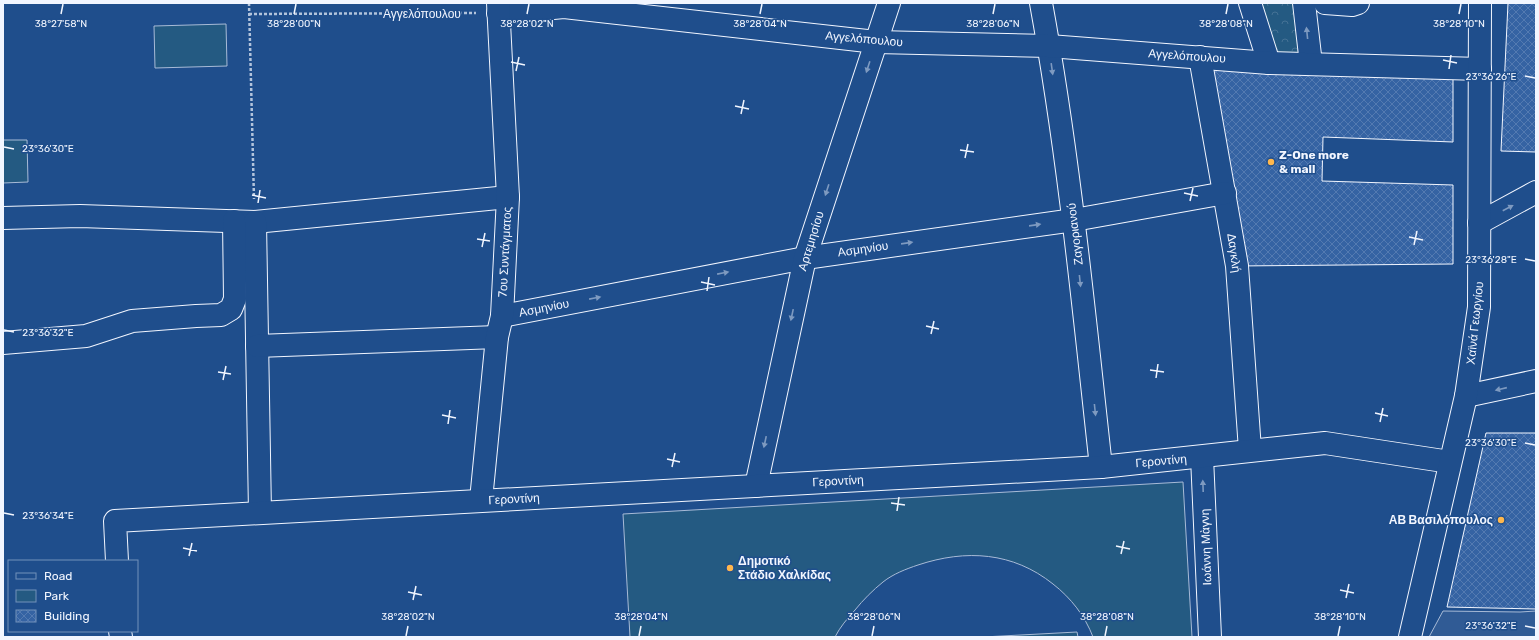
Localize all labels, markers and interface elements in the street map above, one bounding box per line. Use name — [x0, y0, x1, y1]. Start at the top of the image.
street label: Αγγελόπουλου — [383, 7, 461, 21]
text: 38°27'58"N — [35, 18, 87, 30]
text: 38°28'00"N — [267, 18, 321, 30]
text: 38°28'02"N — [500, 18, 554, 30]
text: 38°28'04"N — [733, 18, 787, 30]
text: 38°28'06"N — [966, 18, 1020, 30]
text: 38°28'08"N — [1199, 18, 1253, 30]
text: 38°28'10"N — [1433, 18, 1485, 30]
one-way arrow — [1304, 27, 1311, 39]
street label: Αγγελόπουλου — [825, 29, 903, 49]
street label: Αγγελόπουλου — [1148, 46, 1226, 66]
one-way arrow — [864, 61, 870, 73]
one-way arrow — [1049, 63, 1055, 75]
text: 23°36'26"E — [1466, 71, 1516, 83]
text: 23°36'30"E — [22, 143, 74, 155]
place label: Z-One more & mall — [1279, 148, 1349, 176]
marker: Z-One more & mall — [1266, 157, 1276, 167]
one-way arrow — [824, 184, 830, 196]
street label: Ζαγοριανού — [1064, 202, 1086, 266]
one-way arrow — [1502, 204, 1514, 211]
street label: 7ου Συντάγματος — [496, 206, 514, 298]
street label: Αρτεμησίου — [795, 209, 827, 273]
one-way arrow — [1029, 222, 1041, 228]
street label: Δαγκλή — [1224, 232, 1244, 274]
street label: Ασμηνίου — [837, 239, 889, 259]
one-way arrow — [901, 240, 913, 246]
text: 23°36'28"E — [1465, 254, 1517, 266]
one-way arrow — [717, 270, 729, 276]
one-way arrow — [1077, 275, 1084, 287]
street label: Χαϊνά Γεωργίου — [1464, 281, 1486, 365]
one-way arrow — [589, 295, 602, 301]
street label: Ασμηνίου — [518, 296, 570, 320]
one-way arrow — [789, 309, 795, 321]
text: 23°36'32"E — [22, 327, 74, 339]
one-way arrow — [1495, 386, 1507, 392]
one-way arrow — [1091, 404, 1098, 416]
one-way arrow — [761, 436, 767, 448]
text: 23°36'30"E — [1465, 437, 1517, 449]
street label: Γεροντίνη — [1135, 452, 1187, 470]
street label: Γεροντίνη — [812, 473, 864, 489]
one-way arrow — [1200, 480, 1207, 492]
street label: Γεροντίνη — [488, 491, 540, 507]
street label: Ιωάννη Μὰγνη — [1198, 508, 1214, 586]
text: 23°36'34"E — [22, 510, 74, 522]
place label: ΑΒ Βασιλόπουλος — [1389, 513, 1493, 527]
marker: ΑΒ Βασιλόπουλος — [1496, 515, 1506, 525]
place label: Δημοτικό Στάδιο Χαλκίδας — [738, 554, 831, 582]
legend — [8, 560, 138, 632]
marker: Δημοτικό Στάδιο Χαλκίδας — [725, 563, 735, 573]
text: Road — [44, 569, 72, 583]
text: Park — [44, 589, 70, 603]
text: Building — [44, 609, 90, 623]
text: 38°28'02"N — [381, 611, 435, 623]
text: 38°28'04"N — [614, 611, 668, 623]
text: 38°28'06"N — [847, 611, 901, 623]
text: 38°28'08"N — [1080, 611, 1134, 623]
text: 38°28'10"N — [1314, 611, 1366, 623]
text: 23°36'32"E — [1465, 620, 1517, 632]

